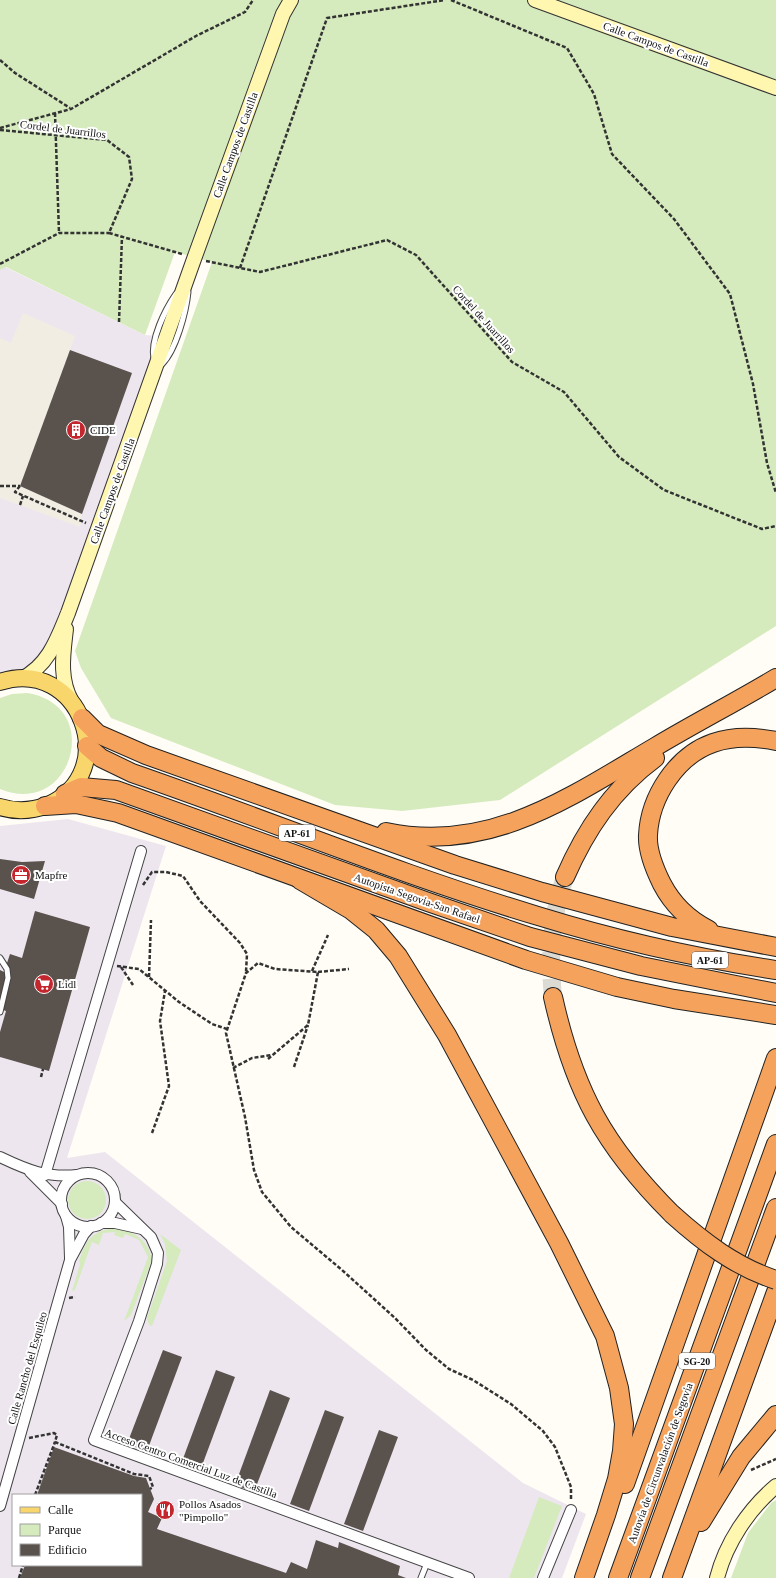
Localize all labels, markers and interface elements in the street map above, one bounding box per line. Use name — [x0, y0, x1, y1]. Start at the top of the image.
street label: Calle Campos de Castilla — [602, 19, 711, 69]
street label: Calle Campos de Castilla — [210, 90, 260, 199]
street label: Cordel de Juarrillos — [19, 118, 107, 140]
street label: Cordel de Juarrillos — [451, 283, 517, 355]
building icon: CIDE — [65, 419, 87, 441]
place label: CIDE — [90, 424, 116, 436]
street label: Calle Campos de Castilla — [87, 436, 137, 545]
road number: AP-61 — [279, 825, 315, 841]
office icon: Mapfre — [10, 864, 32, 886]
place label: Mapfre — [35, 869, 67, 881]
street label: Autopista Segovia-San Rafael — [352, 871, 482, 925]
road number: AP-61 — [692, 952, 728, 968]
supermarket icon: Lidl — [33, 973, 55, 995]
place label: Lidl — [58, 978, 76, 990]
street label: Calle Rancho del Esquileo — [5, 1310, 49, 1426]
road number: SG-20 — [679, 1353, 715, 1369]
street label: Autovía de Circunvalación de Segovia — [625, 1381, 695, 1545]
street label: Acceso Centro Comercial Luz de Castilla — [103, 1426, 279, 1500]
legend — [12, 1494, 142, 1566]
place label: Pollos Asados "Pimpollo" — [179, 1498, 241, 1523]
restaurant icon: Pollos Asados "Pimpollo" — [154, 1499, 176, 1521]
text: Calle — [48, 1503, 73, 1517]
text: Parque — [48, 1523, 81, 1537]
text: Edificio — [48, 1543, 87, 1557]

